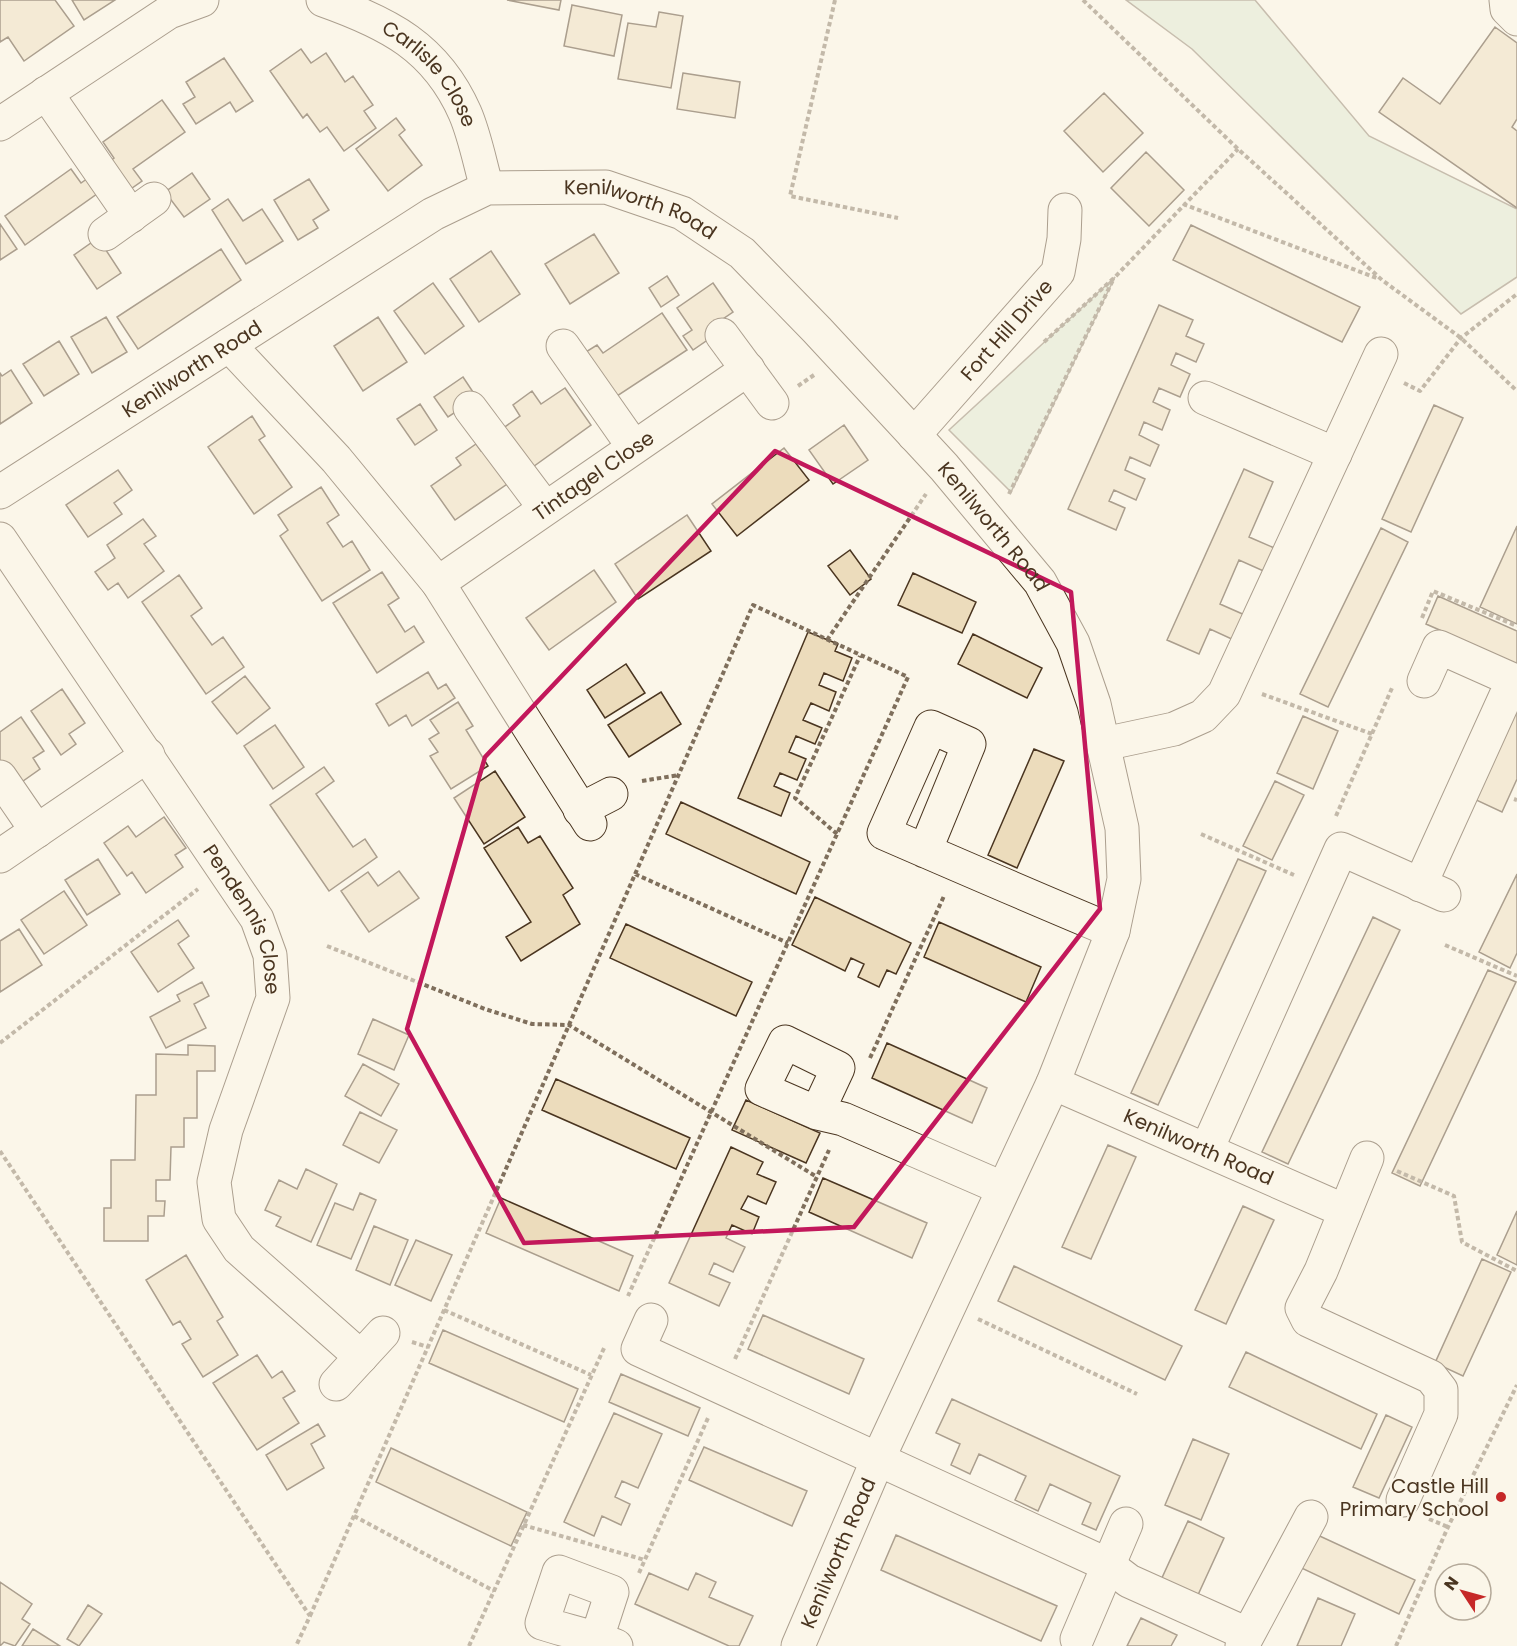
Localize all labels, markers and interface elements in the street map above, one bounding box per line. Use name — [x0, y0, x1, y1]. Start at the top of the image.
street label: Carlisle Close — [377, 14, 483, 131]
street label: Kenilworth Road — [564, 173, 722, 246]
street label: Fort Hill Drive — [954, 273, 1059, 387]
street label: Kenilworth Road — [116, 313, 267, 424]
street label: Tintagel Close — [527, 424, 660, 527]
street label: Kenilworth Road — [931, 456, 1056, 596]
street label: Pendennis Close — [196, 839, 287, 995]
street label: Kenilworth Road — [1119, 1102, 1278, 1192]
place label: Castle Hill Primary School — [1340, 1472, 1489, 1523]
street label: Kenilworth Road — [794, 1473, 882, 1633]
marker: Castle Hill Primary School — [1494, 1490, 1508, 1504]
north arrow — [1433, 1562, 1493, 1622]
text: N — [1438, 1572, 1464, 1595]

